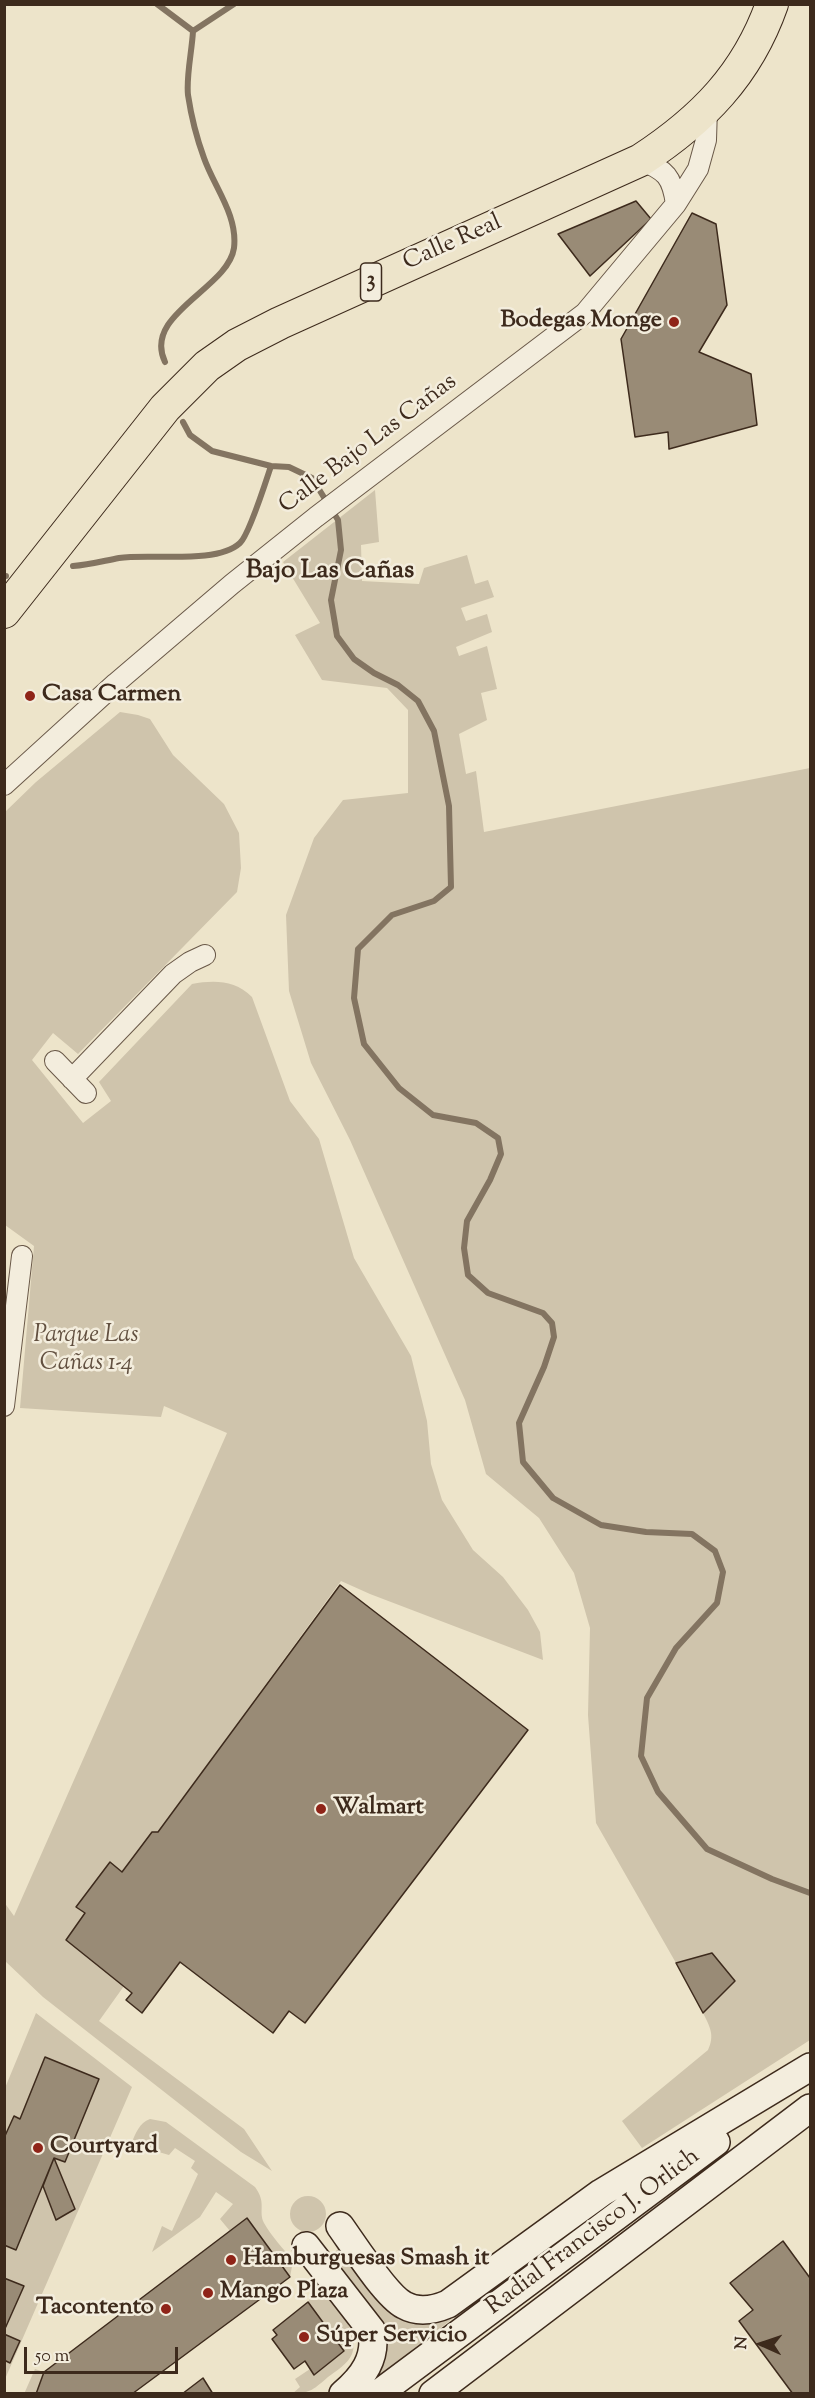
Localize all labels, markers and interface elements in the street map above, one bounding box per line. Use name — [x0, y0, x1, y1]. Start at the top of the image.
street label: Calle Real — [399, 209, 507, 279]
road number: 3 — [360, 263, 382, 301]
place label: Bodegas Monge — [500, 308, 662, 336]
marker: Bodegas Monge — [667, 315, 681, 329]
street label: Calle Bajo Las Cañas — [274, 369, 464, 521]
district label: Bajo Las Cañas — [246, 557, 414, 589]
place label: Casa Carmen — [42, 682, 181, 710]
marker: Casa Carmen — [23, 689, 37, 703]
park label: Parque Las Cañas 1-4 — [33, 1323, 139, 1379]
place label: Walmart — [333, 1795, 424, 1823]
marker: Walmart — [314, 1802, 328, 1816]
place label: Courtyard — [50, 2134, 158, 2162]
marker: Courtyard — [31, 2141, 45, 2155]
street label: Radial Francisco J. Orlich — [482, 2143, 706, 2323]
place label: Hamburguesas Smash it — [243, 2246, 489, 2274]
marker: Hamburguesas Smash it — [224, 2253, 238, 2267]
place label: Mango Plaza — [220, 2279, 348, 2307]
marker: Mango Plaza — [201, 2286, 215, 2300]
place label: Tacontento — [36, 2295, 154, 2323]
marker: Tacontento — [159, 2302, 173, 2316]
north arrow — [731, 2314, 791, 2374]
place label: Súper Servicio — [316, 2323, 467, 2351]
marker: Súper Servicio — [297, 2330, 311, 2344]
scale bar — [27, 2335, 182, 2373]
text: N — [731, 2336, 754, 2350]
text: 50 m — [35, 2344, 69, 2370]

